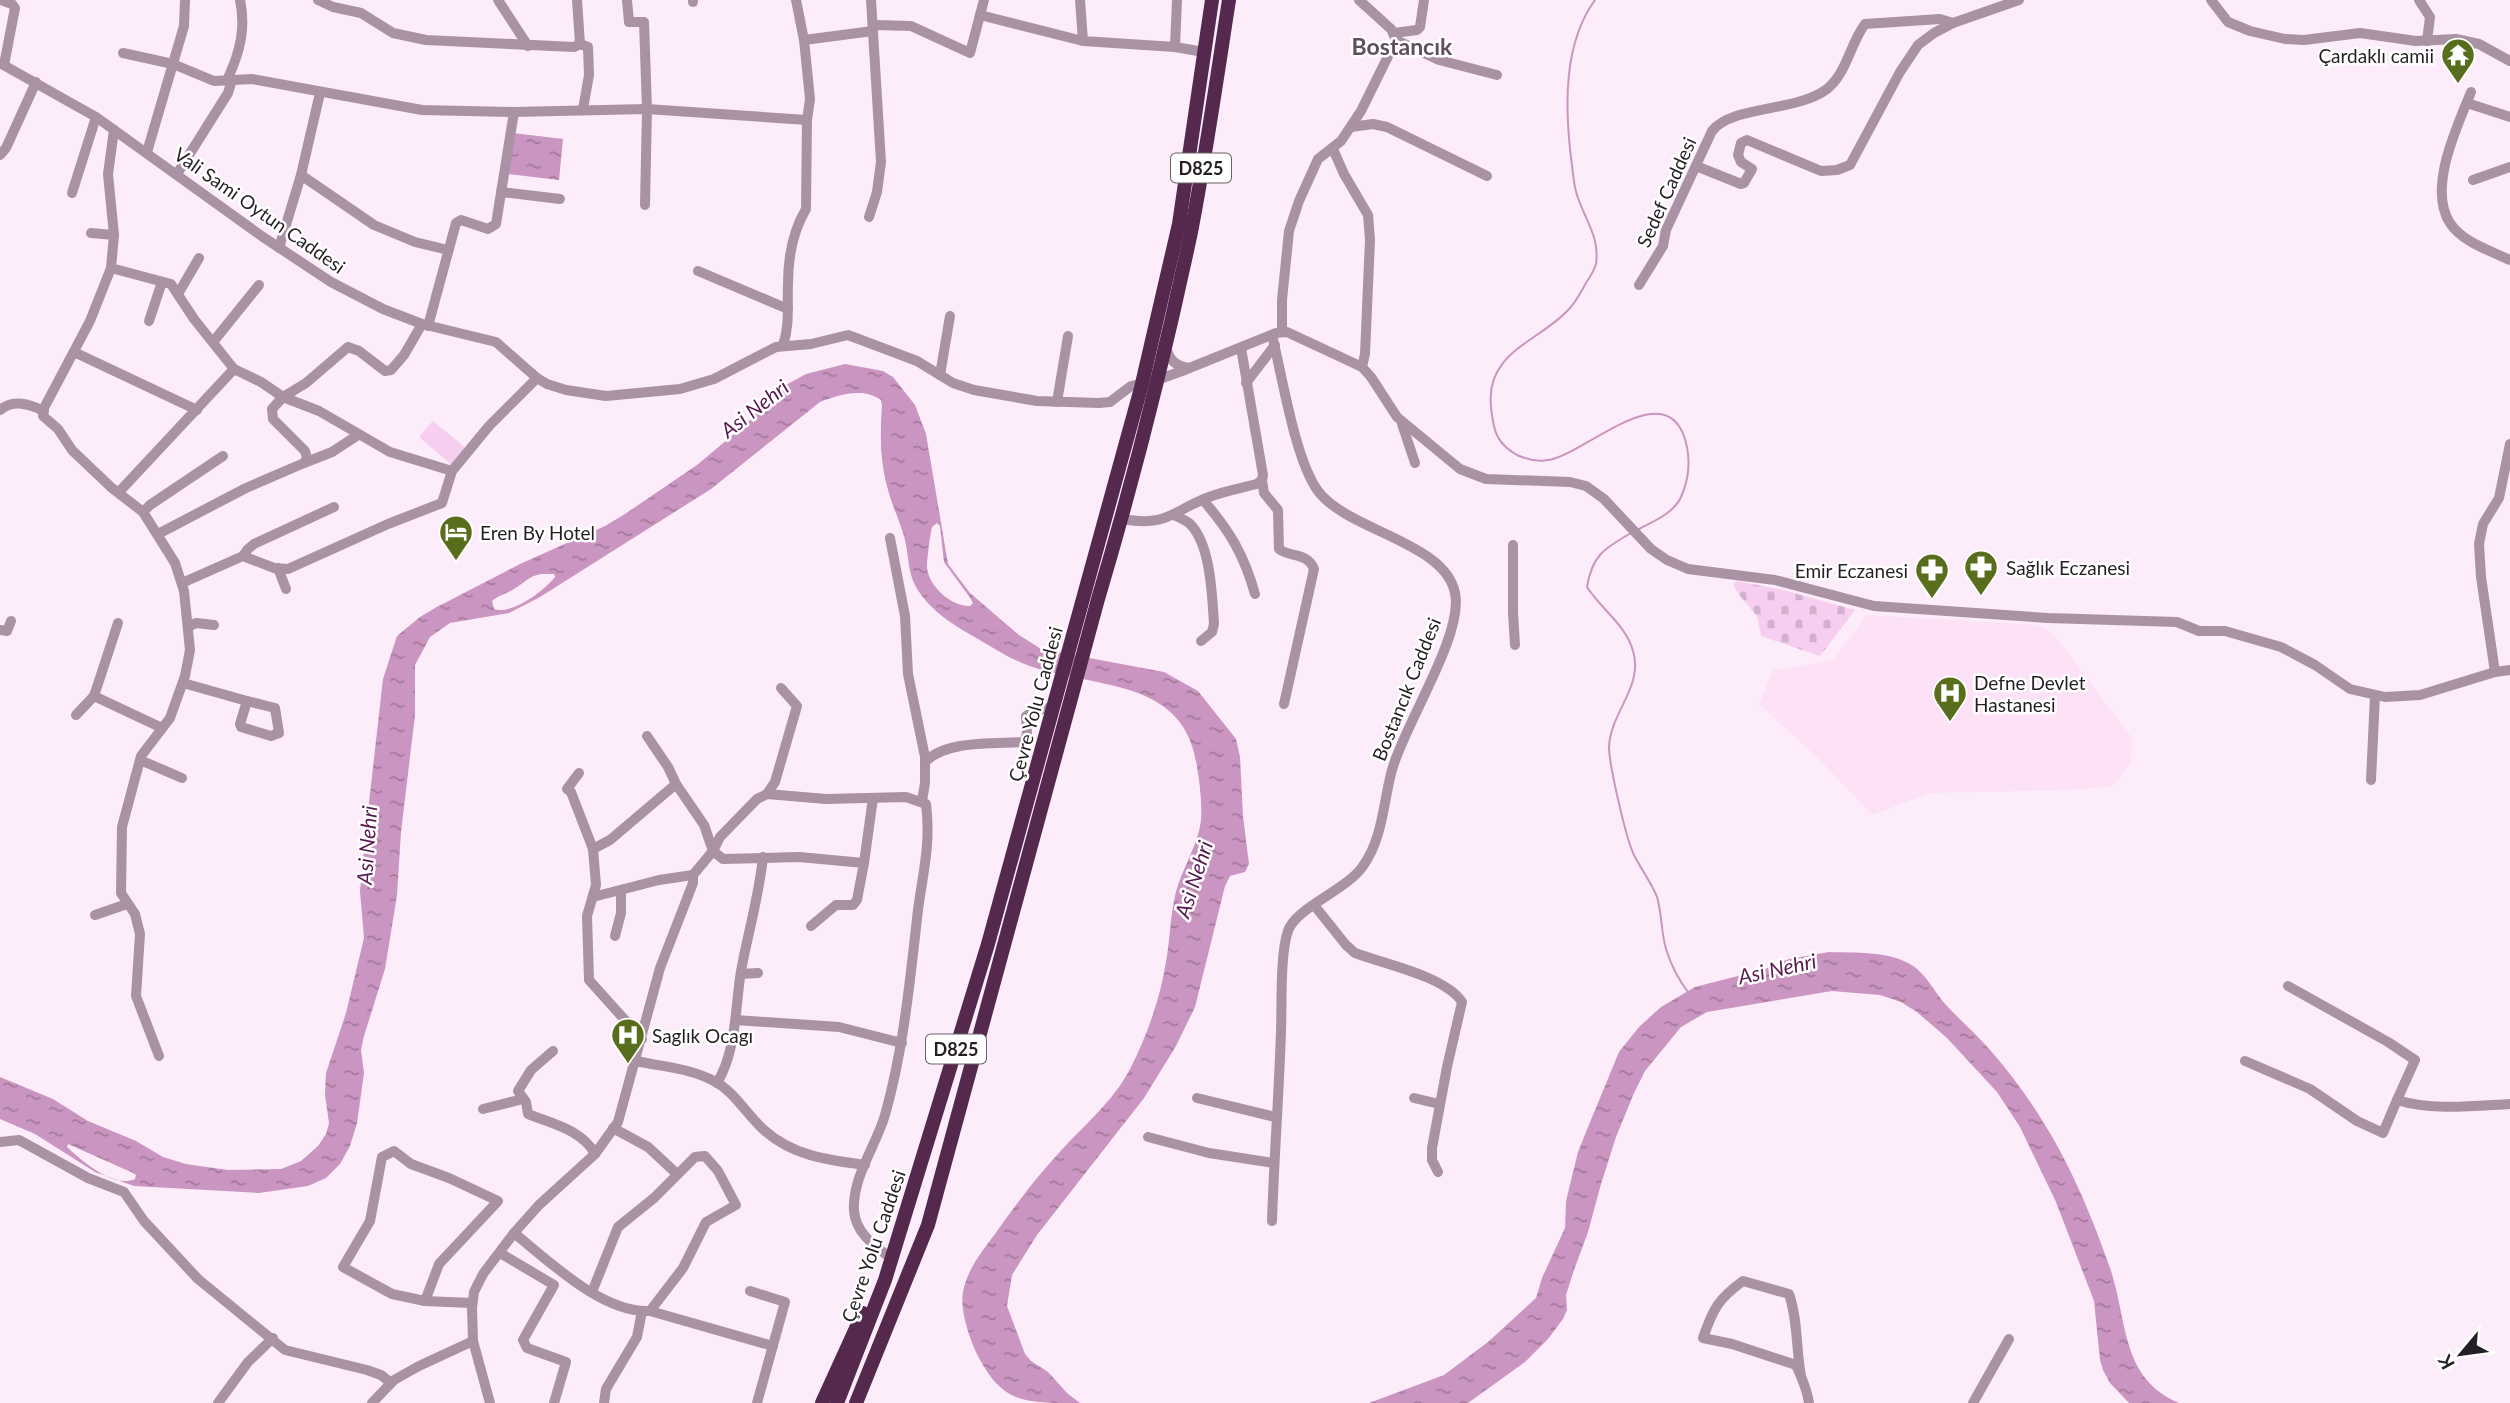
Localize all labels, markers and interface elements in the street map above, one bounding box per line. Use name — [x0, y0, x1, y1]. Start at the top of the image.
district label: Bostancık — [1352, 32, 1453, 60]
temple icon: Çardaklı camii — [2439, 36, 2477, 85]
place label: Çardaklı camii — [2318, 44, 2434, 67]
street label: Sedef Caddesi — [1631, 133, 1701, 251]
street label: Vali Sami Oytun Caddesi — [170, 142, 350, 278]
road number: D825 — [1171, 154, 1231, 182]
water label: Asi Nehri — [714, 374, 793, 443]
hotel icon: Eren By Hotel — [437, 513, 475, 562]
place label: Eren By Hotel — [480, 521, 595, 544]
pharmacy icon: Sağlık Eczanesi — [1962, 548, 2000, 597]
pharmacy icon: Emir Eczanesi — [1913, 551, 1951, 600]
place label: Sağlık Eczanesi — [2006, 556, 2130, 579]
place label: Emir Eczanesi — [1795, 559, 1908, 582]
street label: Bostancık Caddesi — [1367, 614, 1445, 764]
street label: Çevre Yolu Caddesi — [1003, 624, 1067, 784]
place label: Defne Devlet Hastanesi — [1974, 671, 2086, 716]
hospital icon: Defne Devlet Hastanesi — [1931, 674, 1969, 723]
water label: Asi Nehri — [351, 804, 381, 886]
water label: Asi Nehri — [1169, 837, 1217, 921]
water label: Asi Nehri — [1735, 948, 1818, 989]
hospital icon: Saglık Ocagı — [609, 1016, 647, 1065]
place label: Saglık Ocagı — [652, 1024, 753, 1047]
road number: D825 — [926, 1034, 986, 1064]
street label: Çevre Yolu Caddesi — [836, 1167, 910, 1325]
north arrow — [2426, 1319, 2496, 1389]
text: K — [2432, 1350, 2459, 1374]

